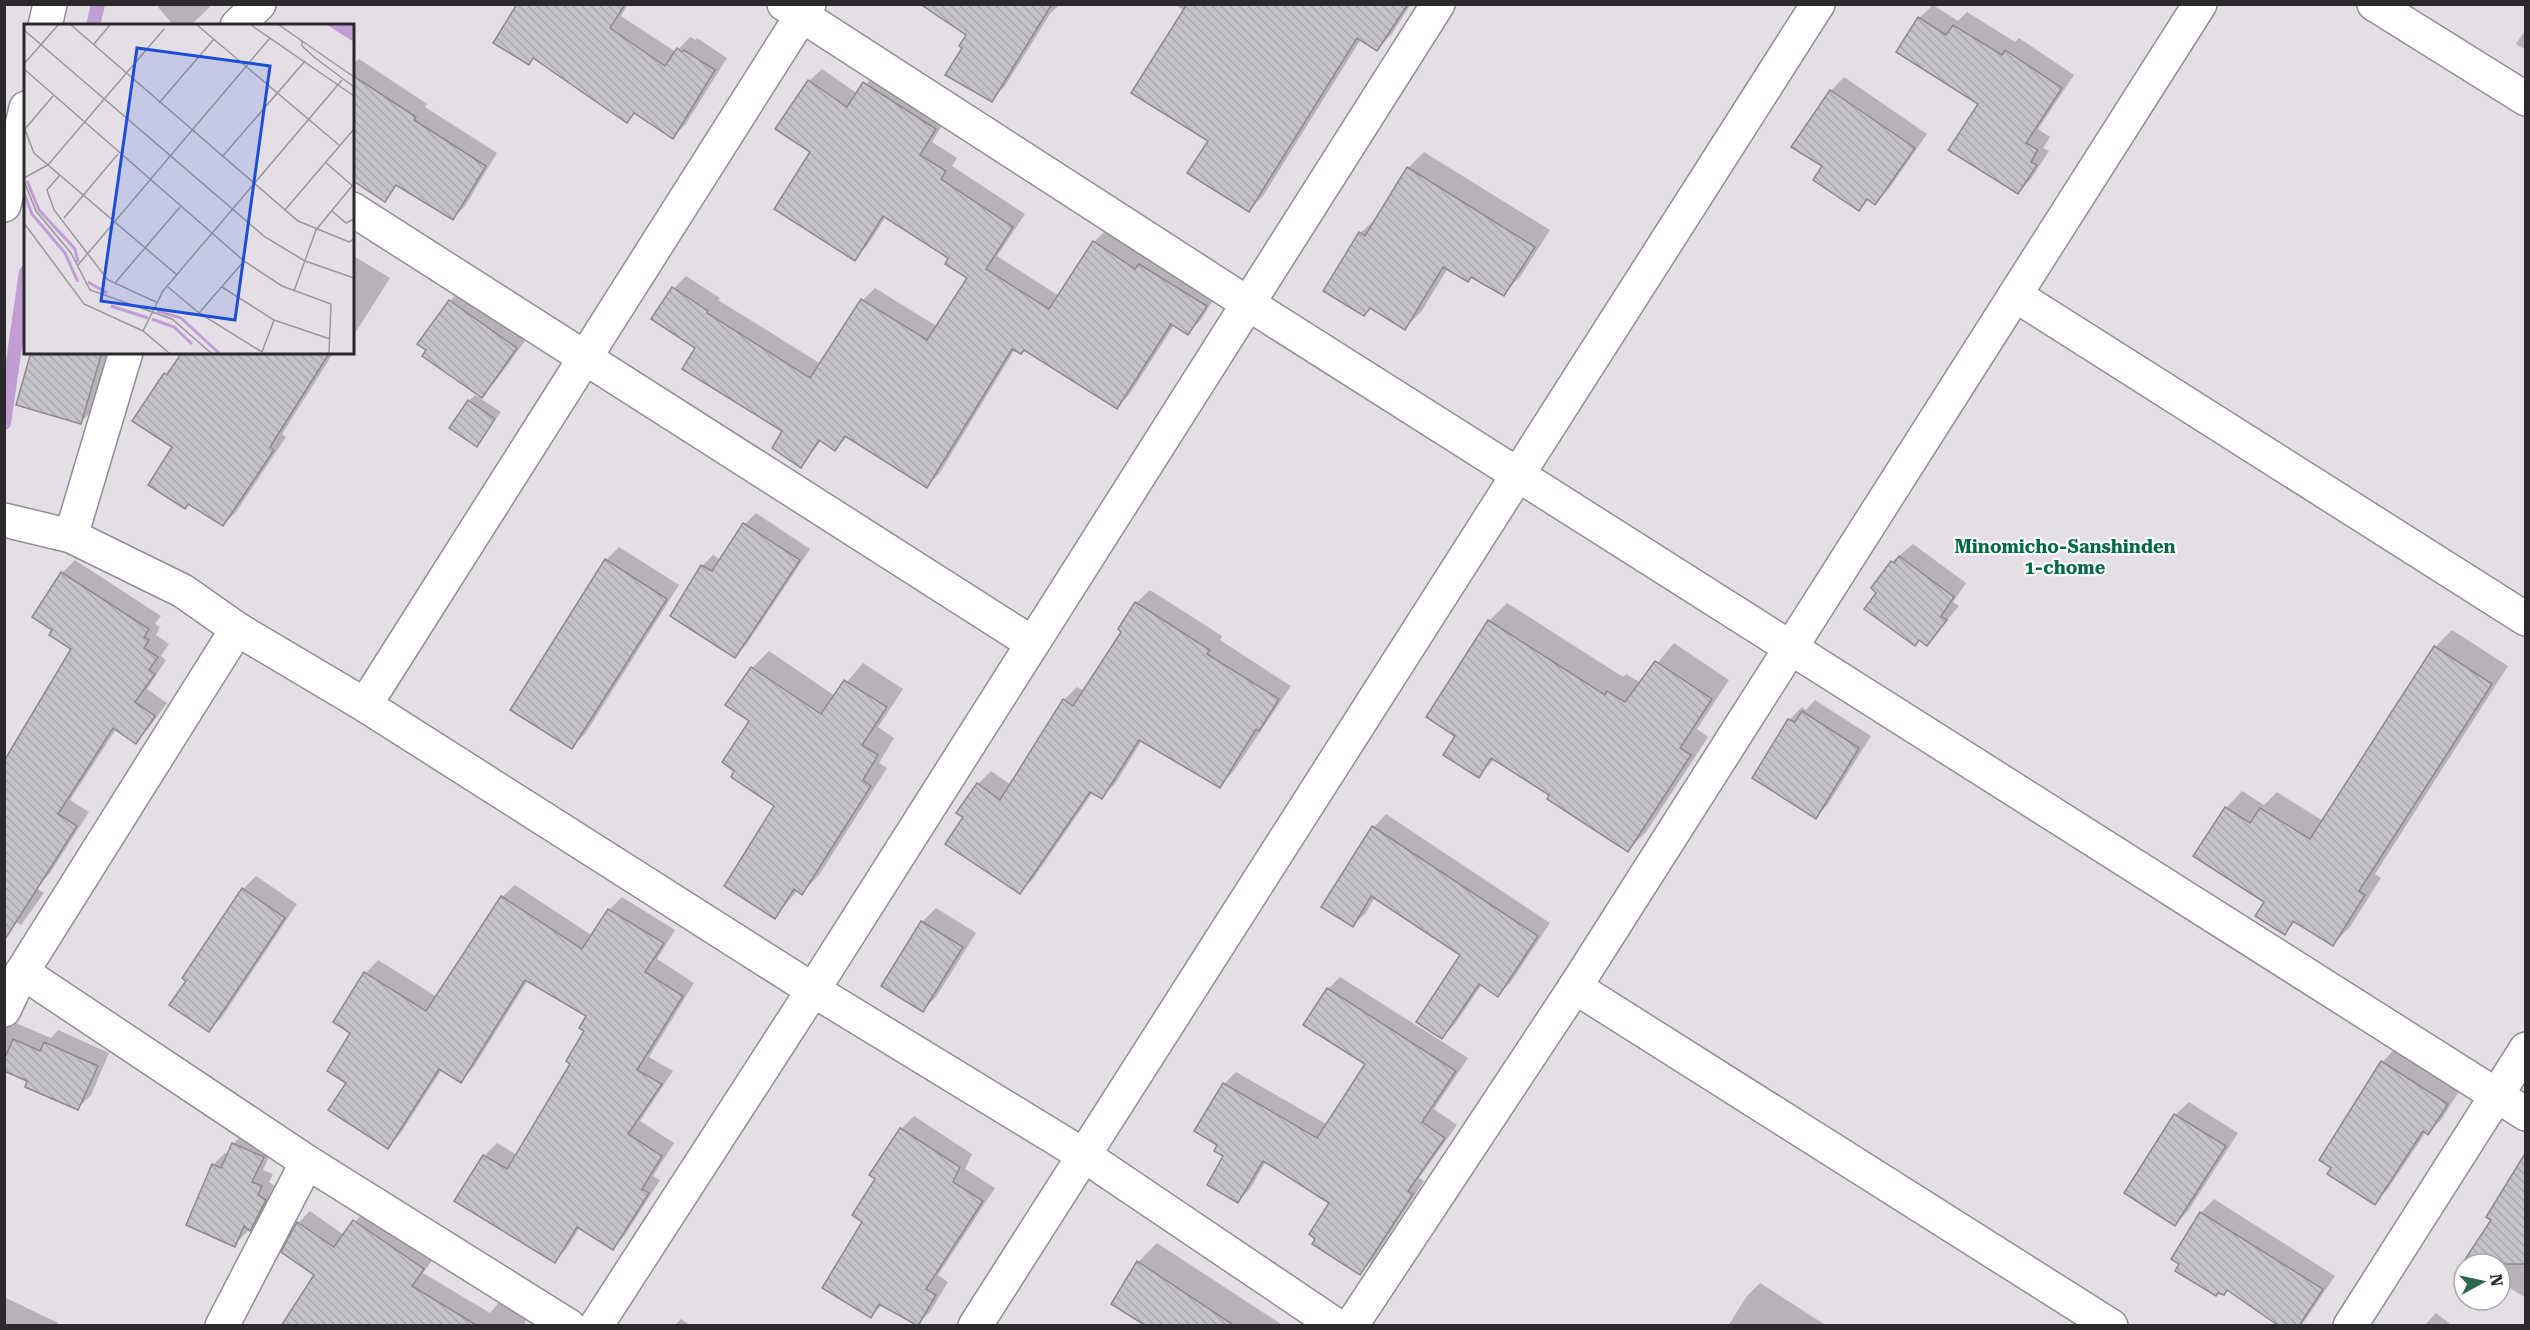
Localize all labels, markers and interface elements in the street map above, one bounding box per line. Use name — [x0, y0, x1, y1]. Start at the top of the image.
inset map — [24, 24, 354, 354]
district label: Minomicho-Sanshinden 1-chome — [1954, 536, 2176, 578]
north arrow — [2452, 1252, 2512, 1312]
text: N — [2486, 1273, 2507, 1287]

